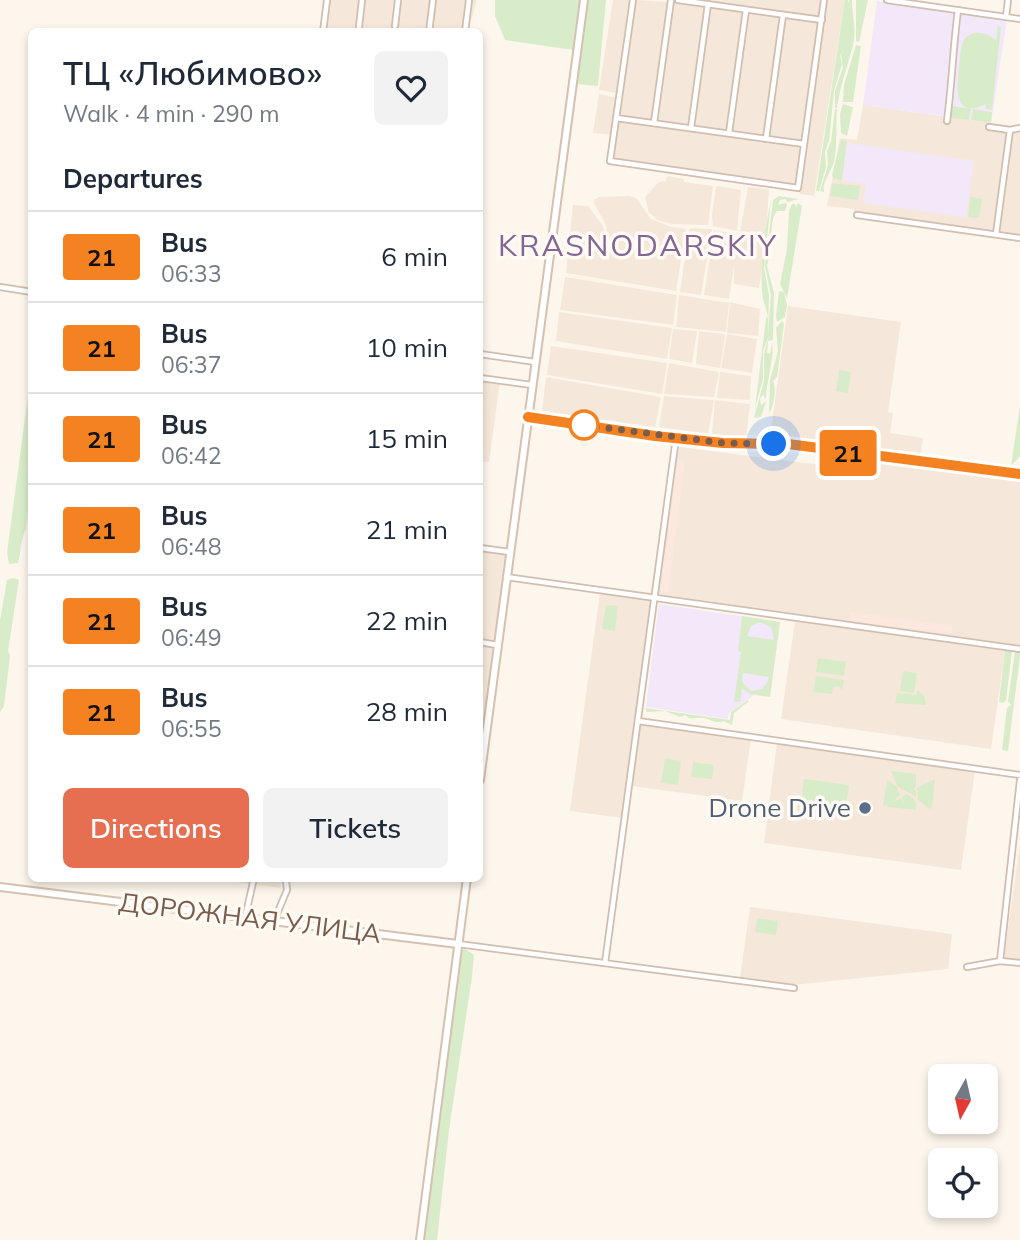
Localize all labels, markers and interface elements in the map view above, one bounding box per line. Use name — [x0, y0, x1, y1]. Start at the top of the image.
button: heart — [374, 51, 448, 125]
text: ТЦ «Любимово» — [63, 52, 322, 93]
text: Walk · 4 min · 290 m — [63, 99, 280, 128]
text: Departures — [63, 162, 203, 195]
text: Bus — [161, 226, 207, 259]
district label: KRASNODARSKIY — [498, 226, 778, 264]
text: 6 min — [381, 240, 448, 273]
text: 21 — [87, 242, 116, 272]
text: 06:33 — [161, 259, 221, 288]
text: Bus — [161, 317, 207, 350]
text: 10 min — [366, 331, 448, 364]
text: 21 — [87, 333, 116, 363]
text: 06:37 — [161, 350, 221, 379]
text: Bus — [161, 408, 207, 441]
unlabelled marker — [569, 410, 599, 440]
text: 15 min — [366, 422, 448, 455]
text: 21 — [87, 424, 116, 454]
your location — [756, 426, 791, 461]
line badge: 21 — [816, 430, 880, 476]
text: 21 — [834, 438, 862, 468]
text: 06:42 — [161, 441, 221, 470]
text: Bus — [161, 499, 207, 532]
text: 21 min — [366, 513, 448, 546]
text: 21 — [87, 515, 116, 545]
text: 06:48 — [161, 532, 221, 561]
text: Bus — [161, 590, 207, 623]
text: 22 min — [366, 604, 448, 637]
text: 21 — [87, 606, 116, 636]
text: 06:49 — [161, 623, 221, 652]
text: Bus — [161, 681, 207, 714]
text: 28 min — [366, 695, 448, 728]
text: 21 — [87, 697, 116, 727]
text: 06:55 — [161, 714, 221, 743]
button: Directions — [63, 788, 249, 868]
button: Tickets — [263, 788, 448, 868]
place label: Drone Drive — [708, 791, 851, 824]
marker: Drone Drive — [857, 800, 873, 816]
street label: ДОРОЖНАЯ УЛИЦА — [117, 885, 383, 950]
north arrow — [928, 1064, 998, 1134]
map controls — [928, 1064, 998, 1218]
button: locate — [928, 1148, 998, 1218]

